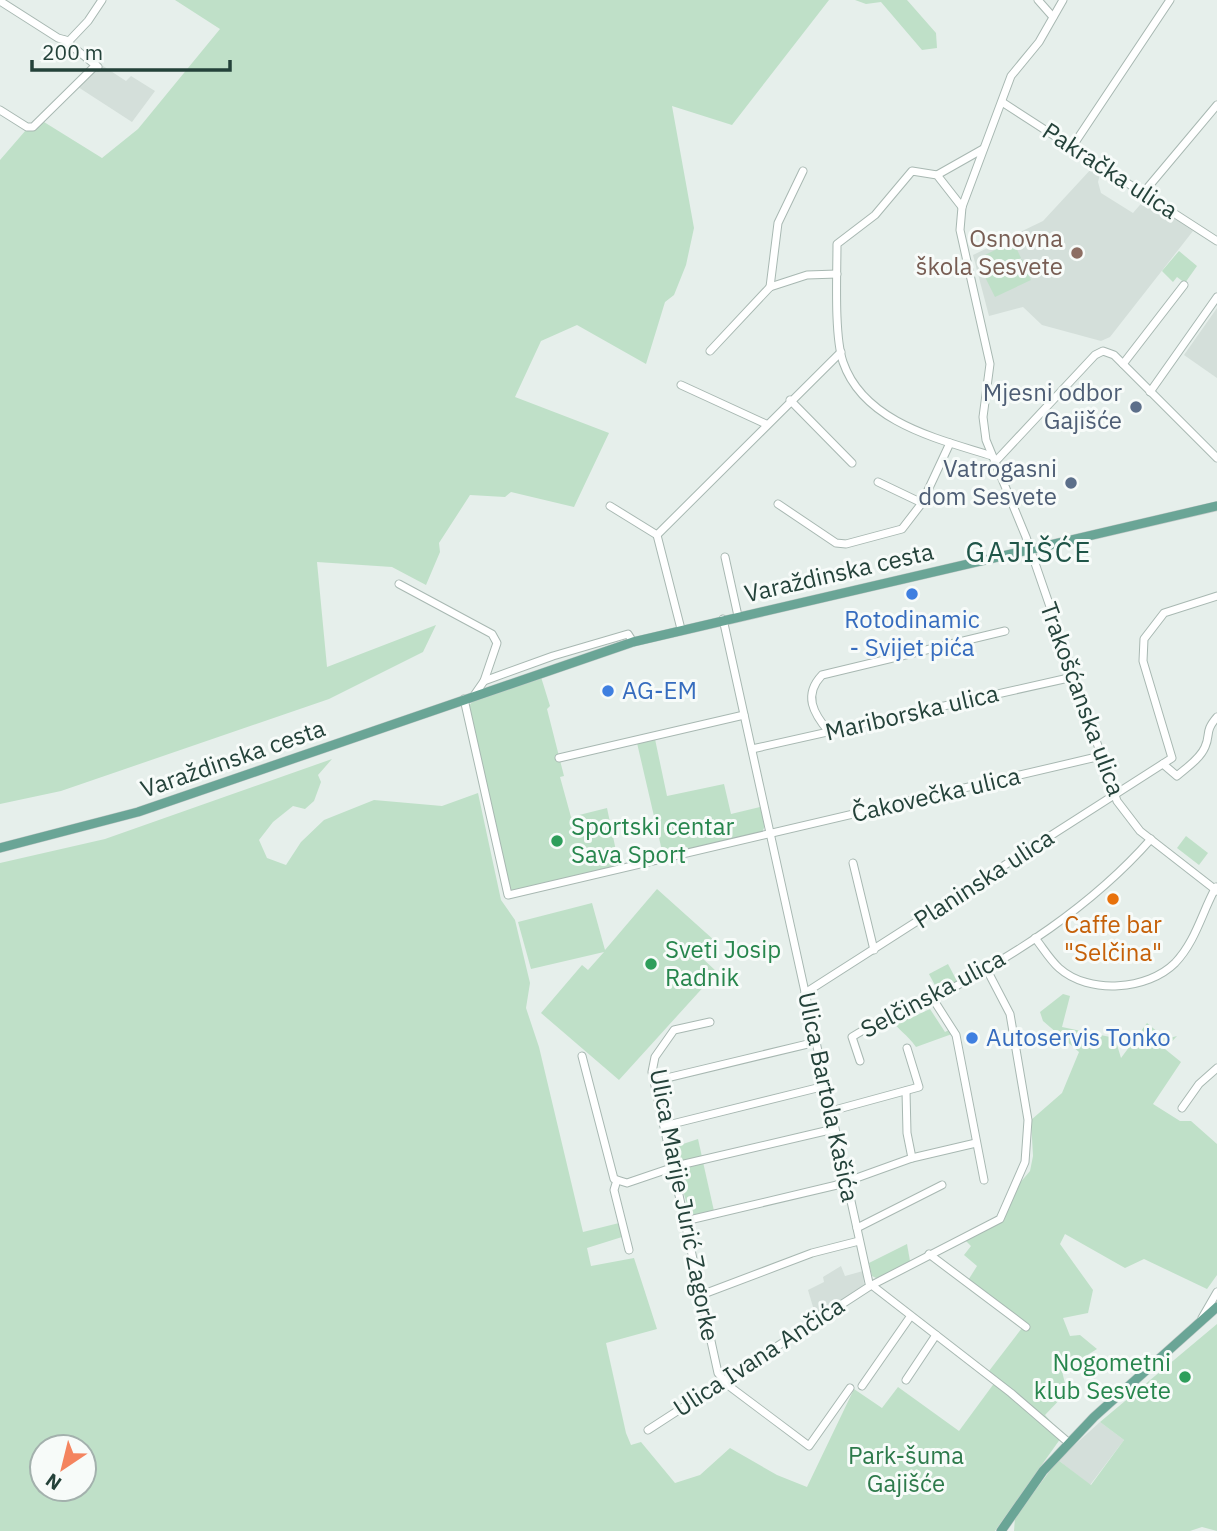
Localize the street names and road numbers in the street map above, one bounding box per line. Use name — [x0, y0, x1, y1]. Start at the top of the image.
street label: Pakračka ulica — [1037, 114, 1185, 226]
street label: Varaždinska cesta — [741, 535, 937, 609]
street label: Trakošćanska ulica — [1033, 597, 1133, 800]
street label: Mariborska ulica — [822, 676, 1002, 748]
street label: Varaždinska cesta — [136, 711, 329, 805]
street label: Čakovečka ulica — [848, 759, 1023, 829]
street label: Planinska ulica — [907, 821, 1060, 935]
street label: Selčinska ulica — [855, 942, 1010, 1045]
street label: Ulica Bartola Kašića — [791, 989, 867, 1205]
street label: Ulica Marije Jurić Zagorke — [643, 1066, 727, 1344]
street label: Ulica Ivana Ančića — [667, 1289, 850, 1423]

